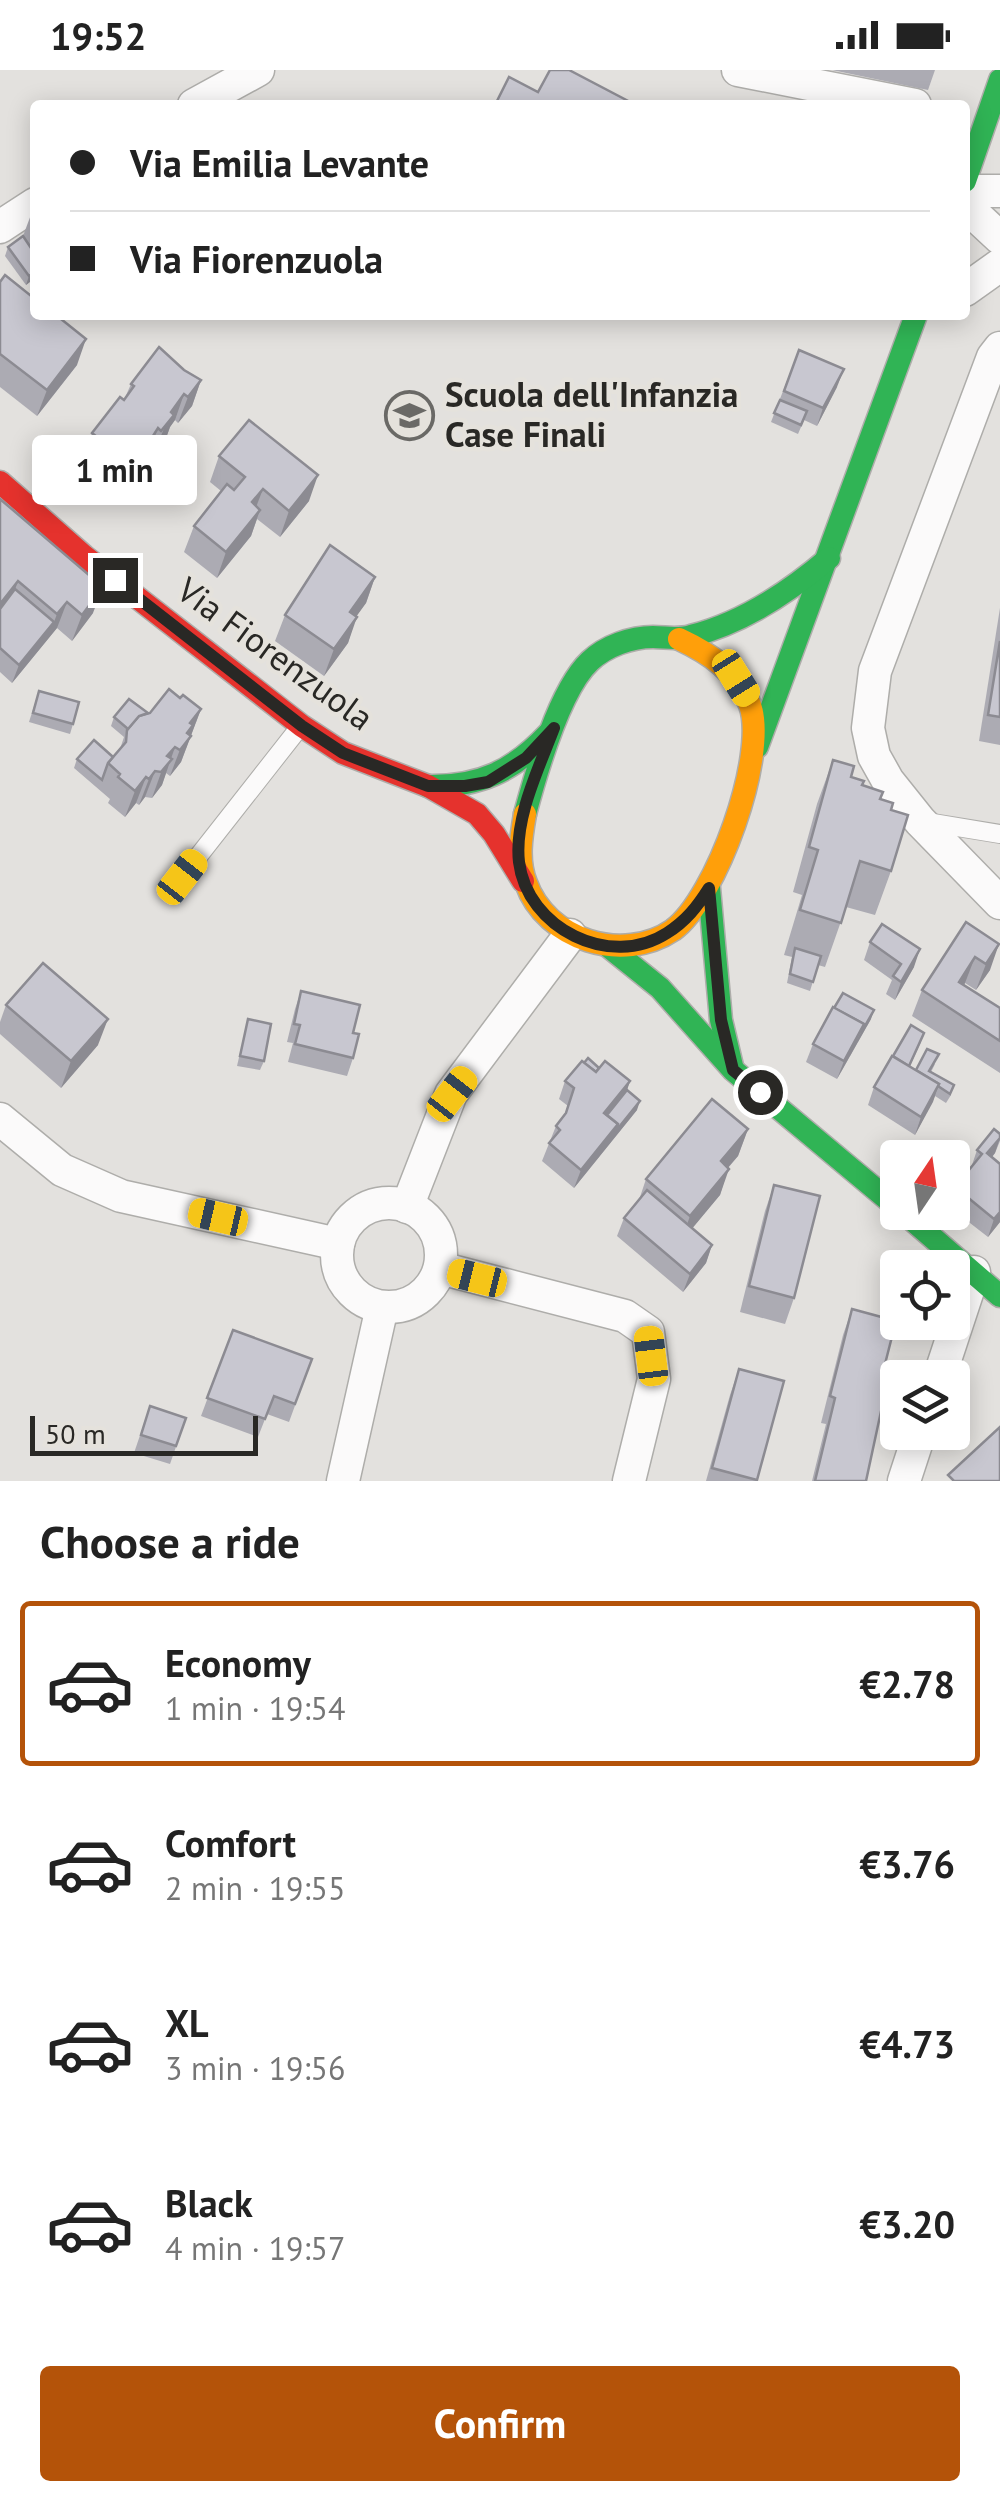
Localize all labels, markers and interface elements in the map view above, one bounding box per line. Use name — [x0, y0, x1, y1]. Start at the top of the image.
text: 19:52 — [50, 11, 146, 60]
text: Via Emilia Levante — [130, 138, 429, 187]
text: Via Fiorenzuola — [130, 234, 383, 283]
place label: Scuola dell'Infanzia Case Finali — [445, 371, 738, 457]
school or university icon: Scuola dell'Infanzia Case Finali — [384, 389, 436, 441]
callout: 1 min — [32, 435, 198, 505]
text: 1 min — [75, 449, 154, 491]
route end — [93, 558, 138, 603]
street label: Via Fiorenzuola — [167, 566, 383, 740]
car — [707, 645, 765, 711]
car — [152, 844, 212, 910]
car — [422, 1061, 482, 1127]
route start — [738, 1070, 783, 1115]
north arrow — [880, 1140, 970, 1230]
map controls — [880, 1140, 970, 1450]
car — [185, 1196, 251, 1238]
button: locate — [880, 1250, 970, 1340]
car — [444, 1256, 510, 1300]
car — [632, 1324, 670, 1388]
button: layers — [880, 1360, 970, 1450]
scale bar — [30, 1411, 258, 1456]
text: 50 m — [45, 1415, 106, 1452]
text: Choose a ride — [40, 1512, 300, 1570]
text: Economy — [165, 1638, 311, 1687]
icon: car — [45, 1639, 135, 1729]
text: €2.78 — [859, 1659, 955, 1708]
text: 1 min · 19:54 — [165, 1687, 345, 1729]
text: Comfort — [165, 1818, 296, 1867]
icon: car — [45, 1819, 135, 1909]
text: €3.76 — [859, 1839, 955, 1888]
text: 2 min · 19:55 — [165, 1867, 345, 1909]
text: XL — [165, 1998, 209, 2047]
icon: car — [45, 1999, 135, 2089]
text: €4.73 — [859, 2019, 955, 2068]
text: 3 min · 19:56 — [165, 2047, 345, 2089]
text: Black — [165, 2178, 253, 2227]
icon: car — [45, 2179, 135, 2269]
text: €3.20 — [859, 2199, 955, 2248]
text: 4 min · 19:57 — [165, 2227, 345, 2269]
button: Confirm — [40, 2366, 960, 2481]

